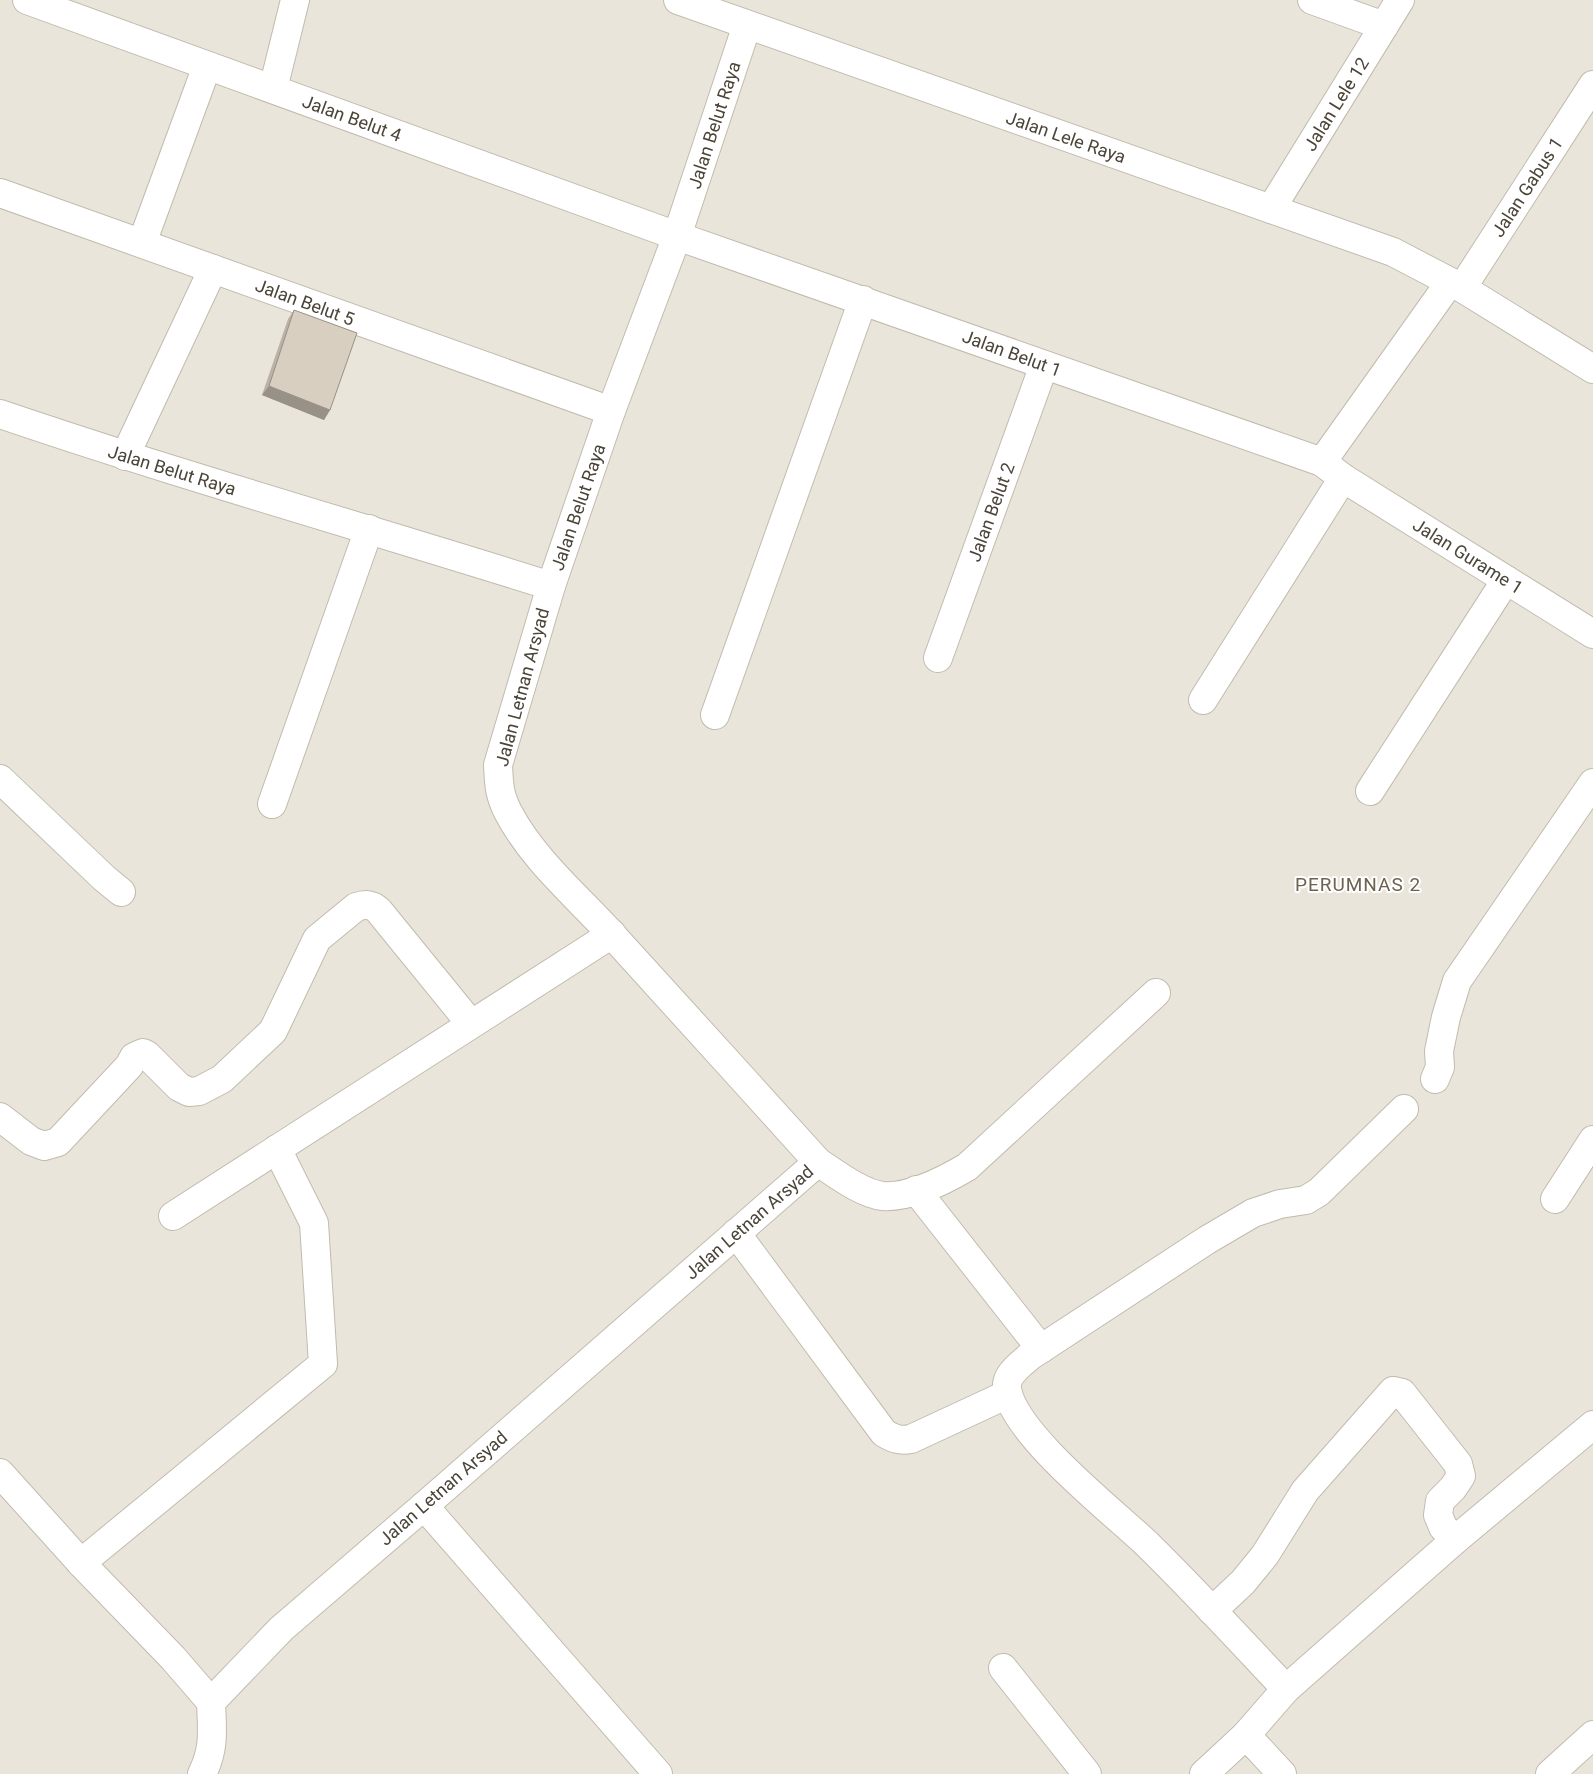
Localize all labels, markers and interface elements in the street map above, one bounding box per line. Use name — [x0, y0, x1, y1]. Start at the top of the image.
street label: Jalan Lele 12 — [1299, 53, 1373, 155]
street label: Jalan Belut Raya — [684, 59, 744, 191]
street label: Jalan Belut 4 — [300, 90, 404, 146]
street label: Jalan Lele Raya — [1004, 107, 1128, 167]
street label: Jalan Gabus 1 — [1487, 133, 1567, 241]
street label: Jalan Belut 5 — [253, 274, 357, 330]
street label: Jalan Belut 1 — [960, 325, 1064, 381]
street label: Jalan Belut Raya — [106, 441, 238, 499]
street label: Jalan Belut Raya — [546, 441, 610, 573]
street label: Jalan Belut 2 — [963, 460, 1019, 564]
street label: Jalan Gurame 1 — [1409, 514, 1527, 598]
street label: Jalan Letnan Arsyad — [491, 606, 553, 768]
district label: PERUMNAS 2 — [1295, 873, 1421, 896]
street label: Jalan Letnan Arsyad — [681, 1161, 817, 1283]
street label: Jalan Letnan Arsyad — [375, 1427, 511, 1549]

